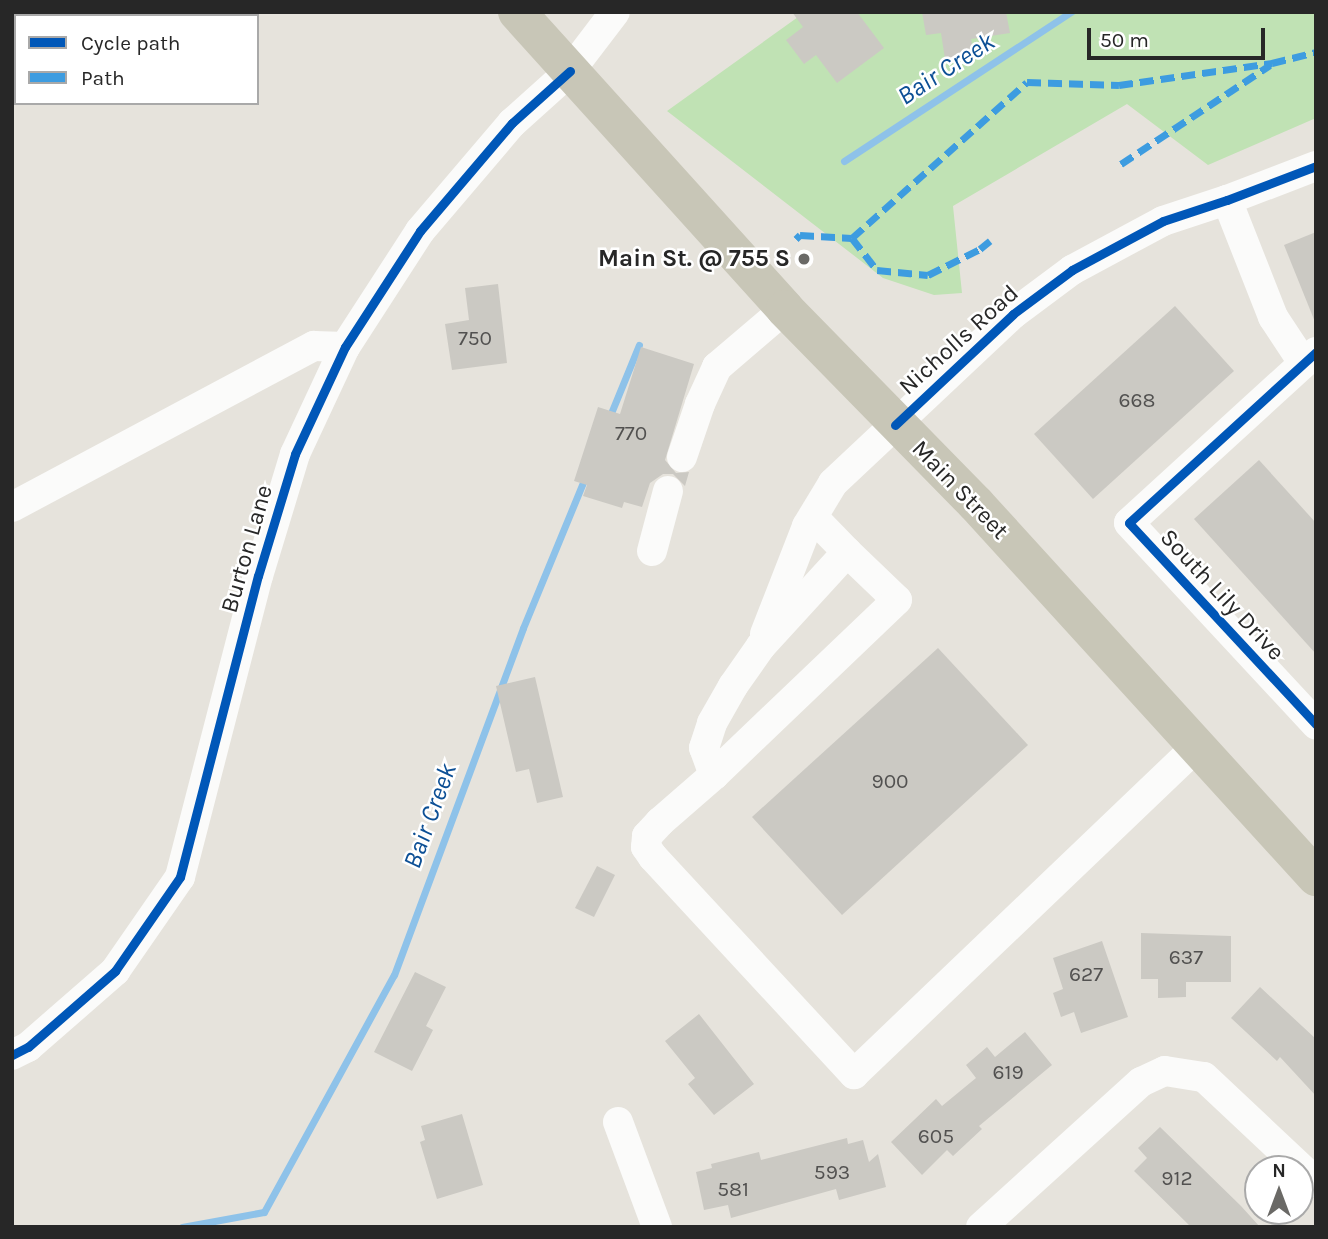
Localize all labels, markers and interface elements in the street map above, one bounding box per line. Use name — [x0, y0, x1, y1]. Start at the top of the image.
legend — [14, 14, 259, 105]
scale bar — [1090, 14, 1268, 58]
water label: Bair Creek — [892, 26, 1000, 112]
text: 50 m — [1100, 28, 1149, 52]
text: Cycle path — [81, 31, 181, 55]
text: Path — [81, 66, 125, 90]
place label: Main St. @ 755 S — [598, 245, 790, 273]
marker: Main St. @ 755 S — [796, 251, 812, 267]
street label: Nicholls Road — [893, 279, 1025, 401]
house number: 750 — [458, 325, 492, 351]
house number: 668 — [1119, 387, 1155, 413]
house number: 770 — [615, 420, 647, 446]
street label: Main Street — [906, 434, 1014, 546]
street label: Burton Lane — [215, 482, 279, 616]
street label: South Lily Drive — [1154, 523, 1290, 667]
water label: Bair Creek — [397, 759, 463, 873]
house number: 900 — [871, 768, 909, 794]
house number: 637 — [1169, 944, 1203, 970]
house number: 627 — [1069, 961, 1103, 987]
house number: 619 — [992, 1059, 1024, 1085]
house number: 605 — [918, 1123, 954, 1149]
north arrow — [1244, 1155, 1314, 1225]
house number: 593 — [814, 1159, 850, 1185]
text: N — [1272, 1160, 1286, 1182]
house number: 912 — [1161, 1165, 1193, 1191]
house number: 581 — [717, 1176, 749, 1202]

